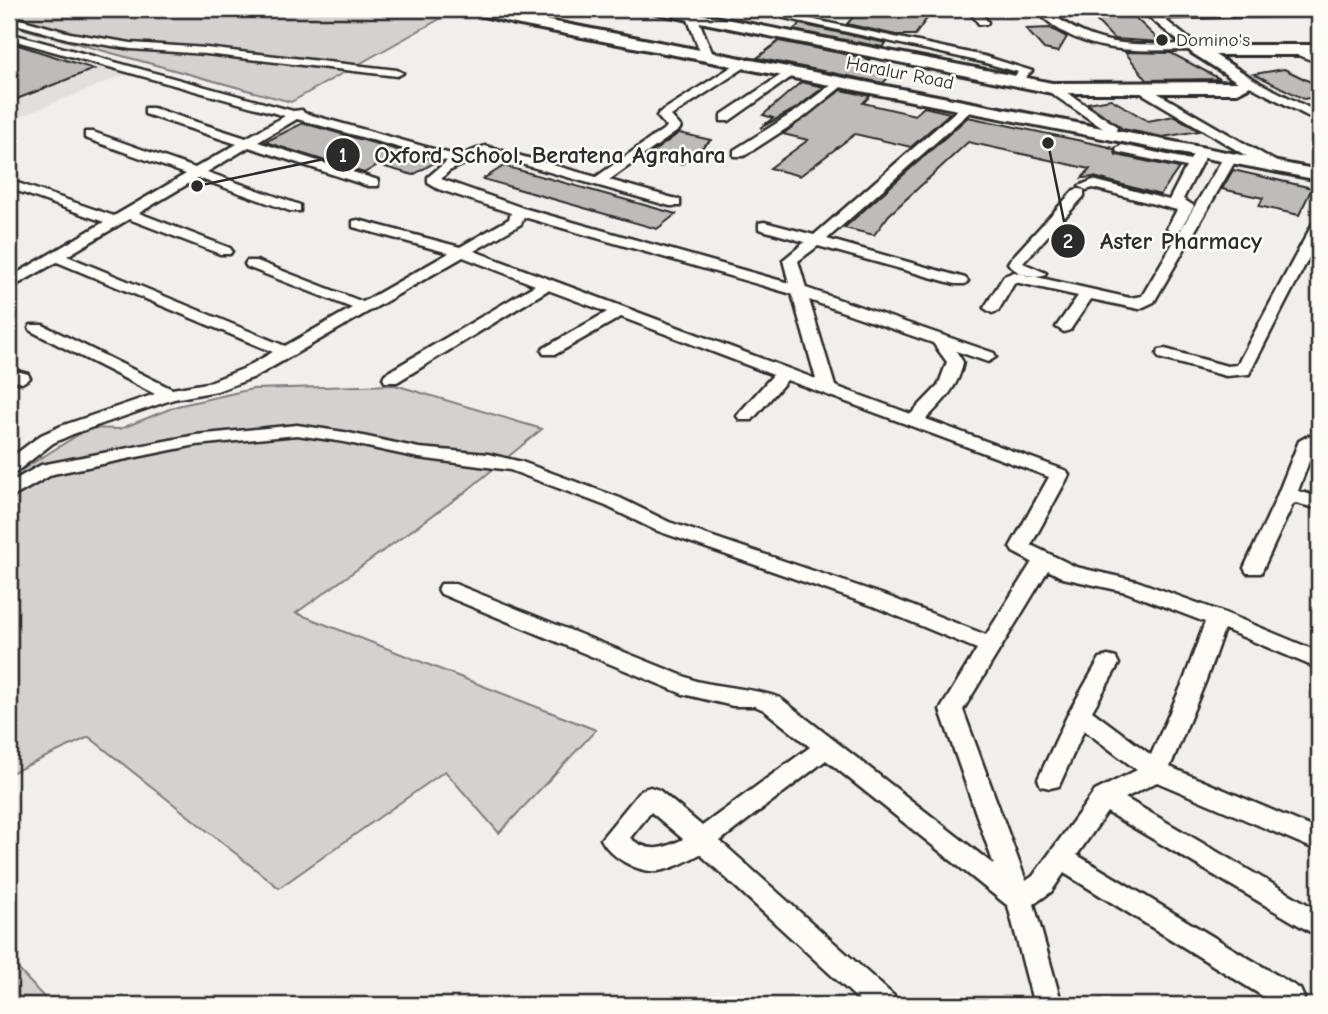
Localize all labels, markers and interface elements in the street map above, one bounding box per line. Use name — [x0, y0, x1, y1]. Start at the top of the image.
place label: Domino's — [1176, 29, 1250, 51]
marker: Domino's — [1154, 32, 1170, 48]
street label: Haralur Road — [844, 52, 956, 94]
callout: Oxford School, Beratena Agrahara — [325, 132, 739, 177]
text: Oxford School, Beratena Agrahara — [374, 141, 726, 169]
text: 1 — [339, 143, 347, 167]
callout: Aster Pharmacy — [1051, 218, 1276, 263]
text: Aster Pharmacy — [1100, 227, 1262, 255]
text: 2 — [1063, 229, 1073, 253]

